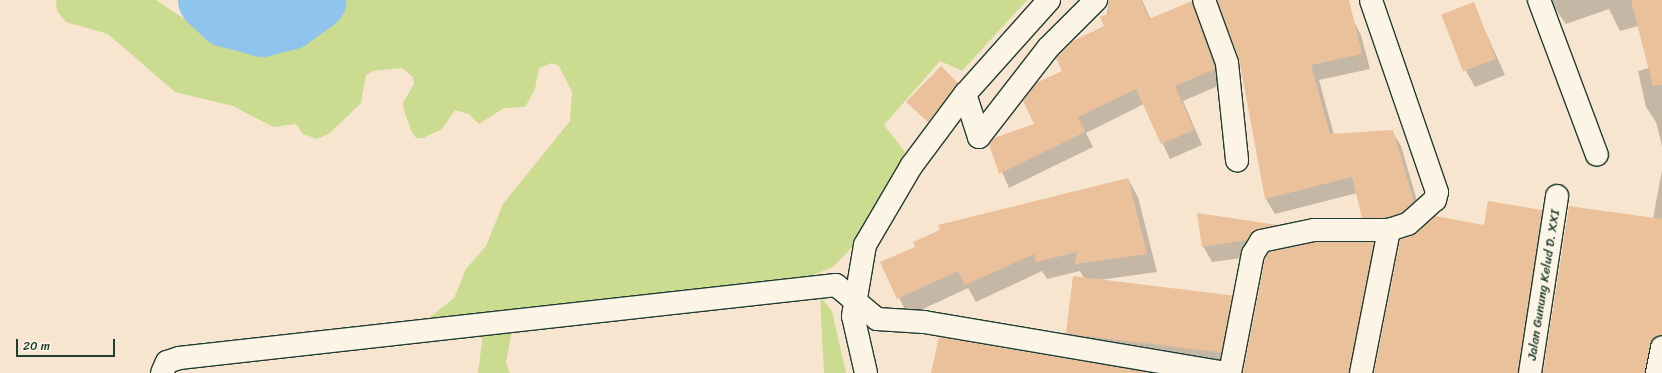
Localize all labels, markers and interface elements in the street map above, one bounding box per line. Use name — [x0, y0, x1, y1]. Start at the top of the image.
street label: Jalan Gunung Kelud D. XXI — [1524, 209, 1564, 361]
scale bar — [18, 331, 117, 357]
text: 20 m — [23, 335, 50, 357]

